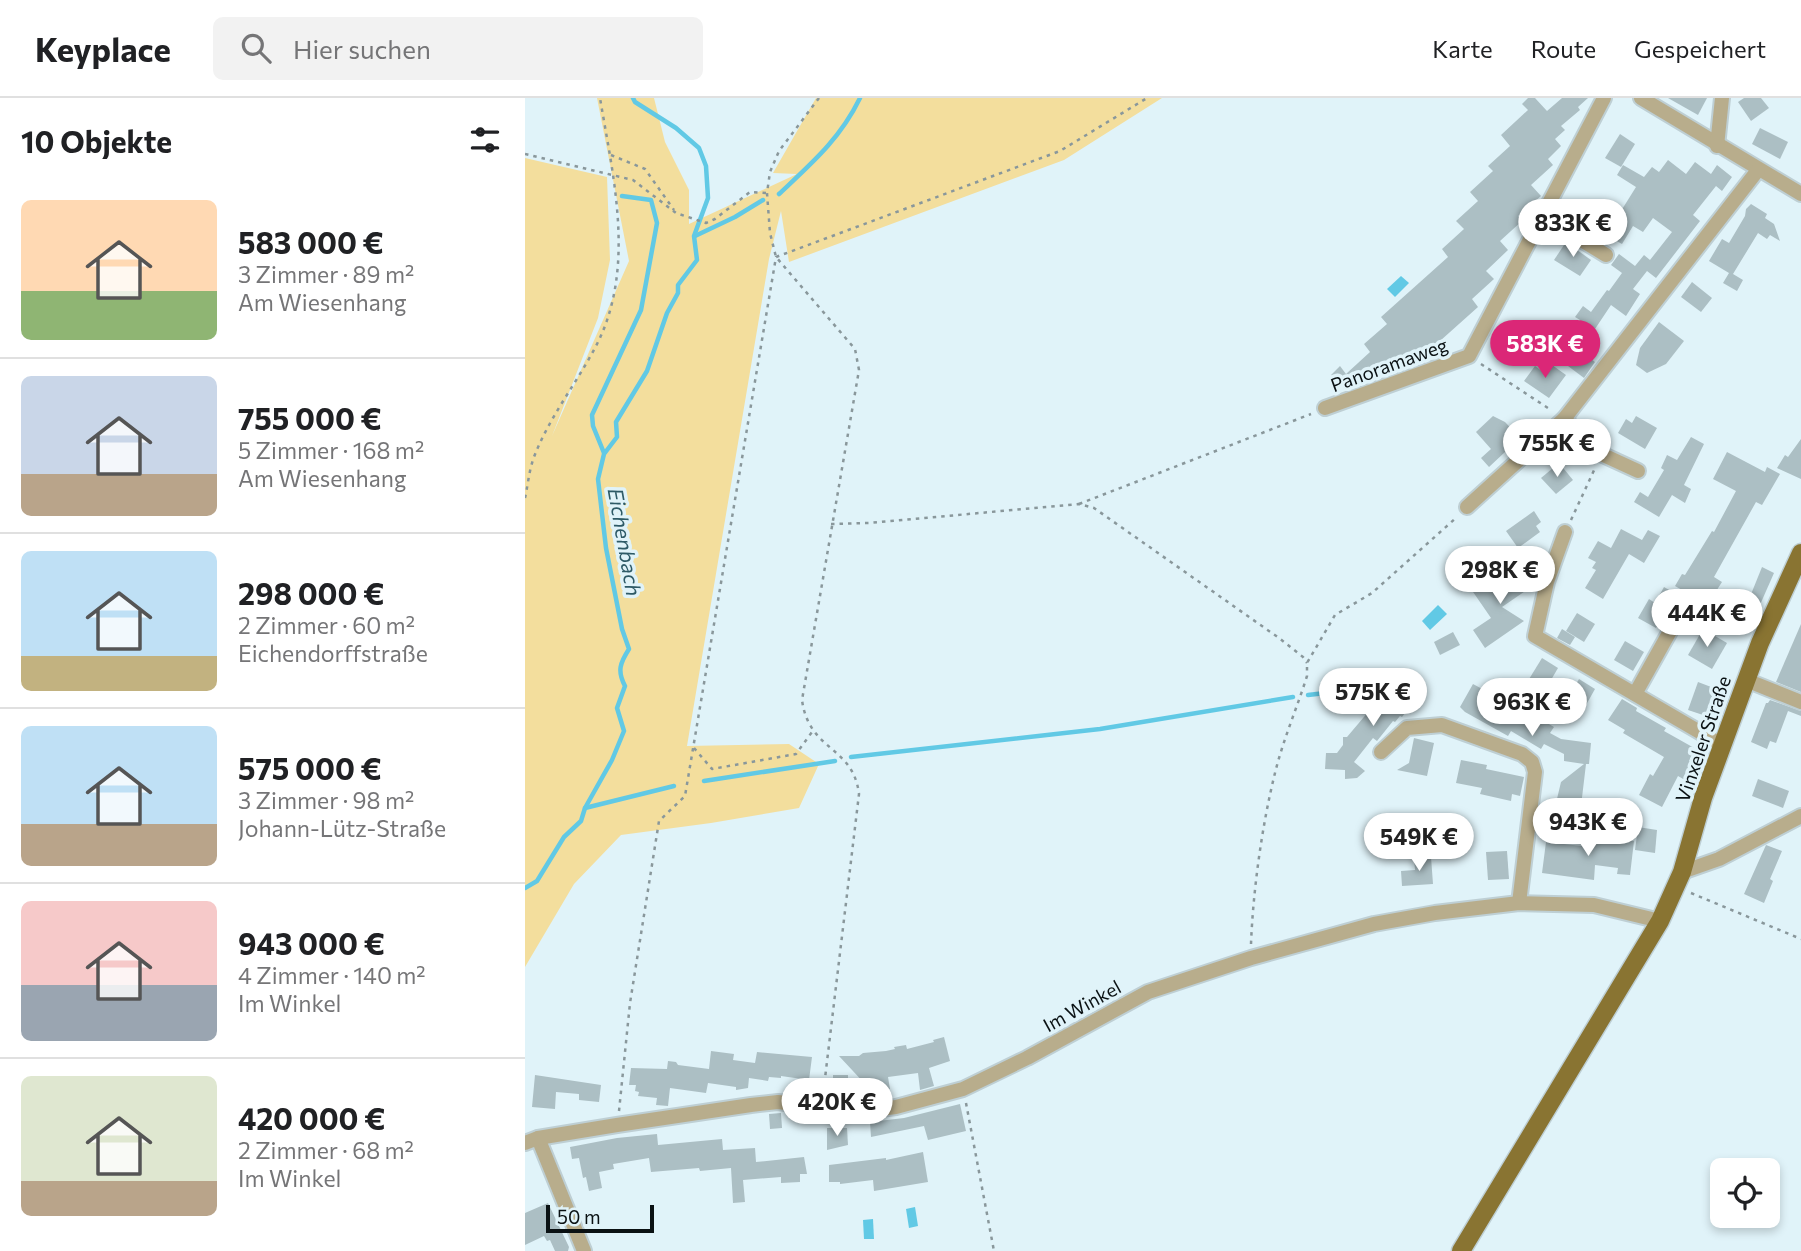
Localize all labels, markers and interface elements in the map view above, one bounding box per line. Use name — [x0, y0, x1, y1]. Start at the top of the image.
search box — [213, 17, 703, 80]
text: Keyplace — [35, 28, 171, 69]
icon: search — [237, 29, 275, 67]
text: Hier suchen — [293, 33, 431, 64]
text: Karte — [1432, 34, 1493, 63]
text: Route — [1531, 34, 1596, 63]
text: Gespeichert — [1634, 34, 1766, 63]
icon: filters — [466, 121, 504, 159]
text: 10 Objekte — [21, 122, 172, 159]
pin: 833K € — [1516, 200, 1630, 259]
text: 833K € — [1534, 208, 1612, 236]
text: 583 000 € — [238, 223, 384, 260]
icon: home — [77, 228, 161, 312]
text: 3 Zimmer · 89 m² — [238, 260, 414, 288]
text: Am Wiesenhang — [238, 288, 406, 316]
pin: 583K € — [1488, 320, 1602, 380]
text: 583K € — [1506, 329, 1584, 357]
street label: Panoramaweg — [1327, 333, 1451, 396]
text: 755 000 € — [238, 399, 382, 436]
icon: home — [77, 404, 161, 488]
pin: 755K € — [1500, 420, 1614, 479]
text: 755K € — [1519, 428, 1595, 456]
text: 5 Zimmer · 168 m² — [238, 436, 424, 464]
text: Am Wiesenhang — [238, 464, 406, 492]
water label: Eichenbach — [604, 486, 647, 598]
pin: 298K € — [1443, 546, 1557, 606]
text: 298K € — [1461, 555, 1539, 583]
text: 298 000 € — [238, 574, 384, 611]
icon: home — [77, 579, 161, 663]
pin: 444K € — [1650, 589, 1764, 649]
text: 444K € — [1668, 598, 1746, 626]
text: 2 Zimmer · 60 m² — [238, 611, 415, 639]
text: Eichendorffstraße — [238, 639, 428, 667]
pin: 575K € — [1316, 668, 1430, 728]
street label: Vinxeler Straße — [1670, 673, 1735, 805]
text: 575K € — [1335, 677, 1411, 705]
pin: 963K € — [1475, 678, 1589, 738]
text: 963K € — [1493, 687, 1571, 715]
text: 575 000 € — [238, 749, 382, 786]
icon: home — [77, 754, 161, 838]
text: 3 Zimmer · 98 m² — [238, 786, 414, 814]
pin: 943K € — [1531, 798, 1645, 858]
text: 943K € — [1549, 807, 1627, 835]
text: Johann-Lütz-Straße — [238, 814, 446, 842]
pin: 549K € — [1362, 814, 1476, 873]
text: 549K € — [1380, 822, 1458, 850]
text: 943 000 € — [238, 924, 385, 961]
icon: home — [77, 929, 161, 1013]
text: 4 Zimmer · 140 m² — [238, 961, 426, 989]
street label: Im Winkel — [1039, 975, 1125, 1036]
text: Im Winkel — [238, 989, 341, 1017]
pin: 420K € — [780, 1079, 894, 1138]
text: 420K € — [798, 1087, 876, 1115]
text: 420 000 € — [238, 1099, 385, 1136]
icon: home — [77, 1104, 161, 1188]
text: 2 Zimmer · 68 m² — [238, 1136, 414, 1164]
map controls — [1710, 1158, 1780, 1228]
button: locate — [1710, 1158, 1780, 1228]
text: Im Winkel — [238, 1164, 341, 1192]
scale bar — [546, 1202, 655, 1234]
text: 50 m — [557, 1205, 601, 1228]

